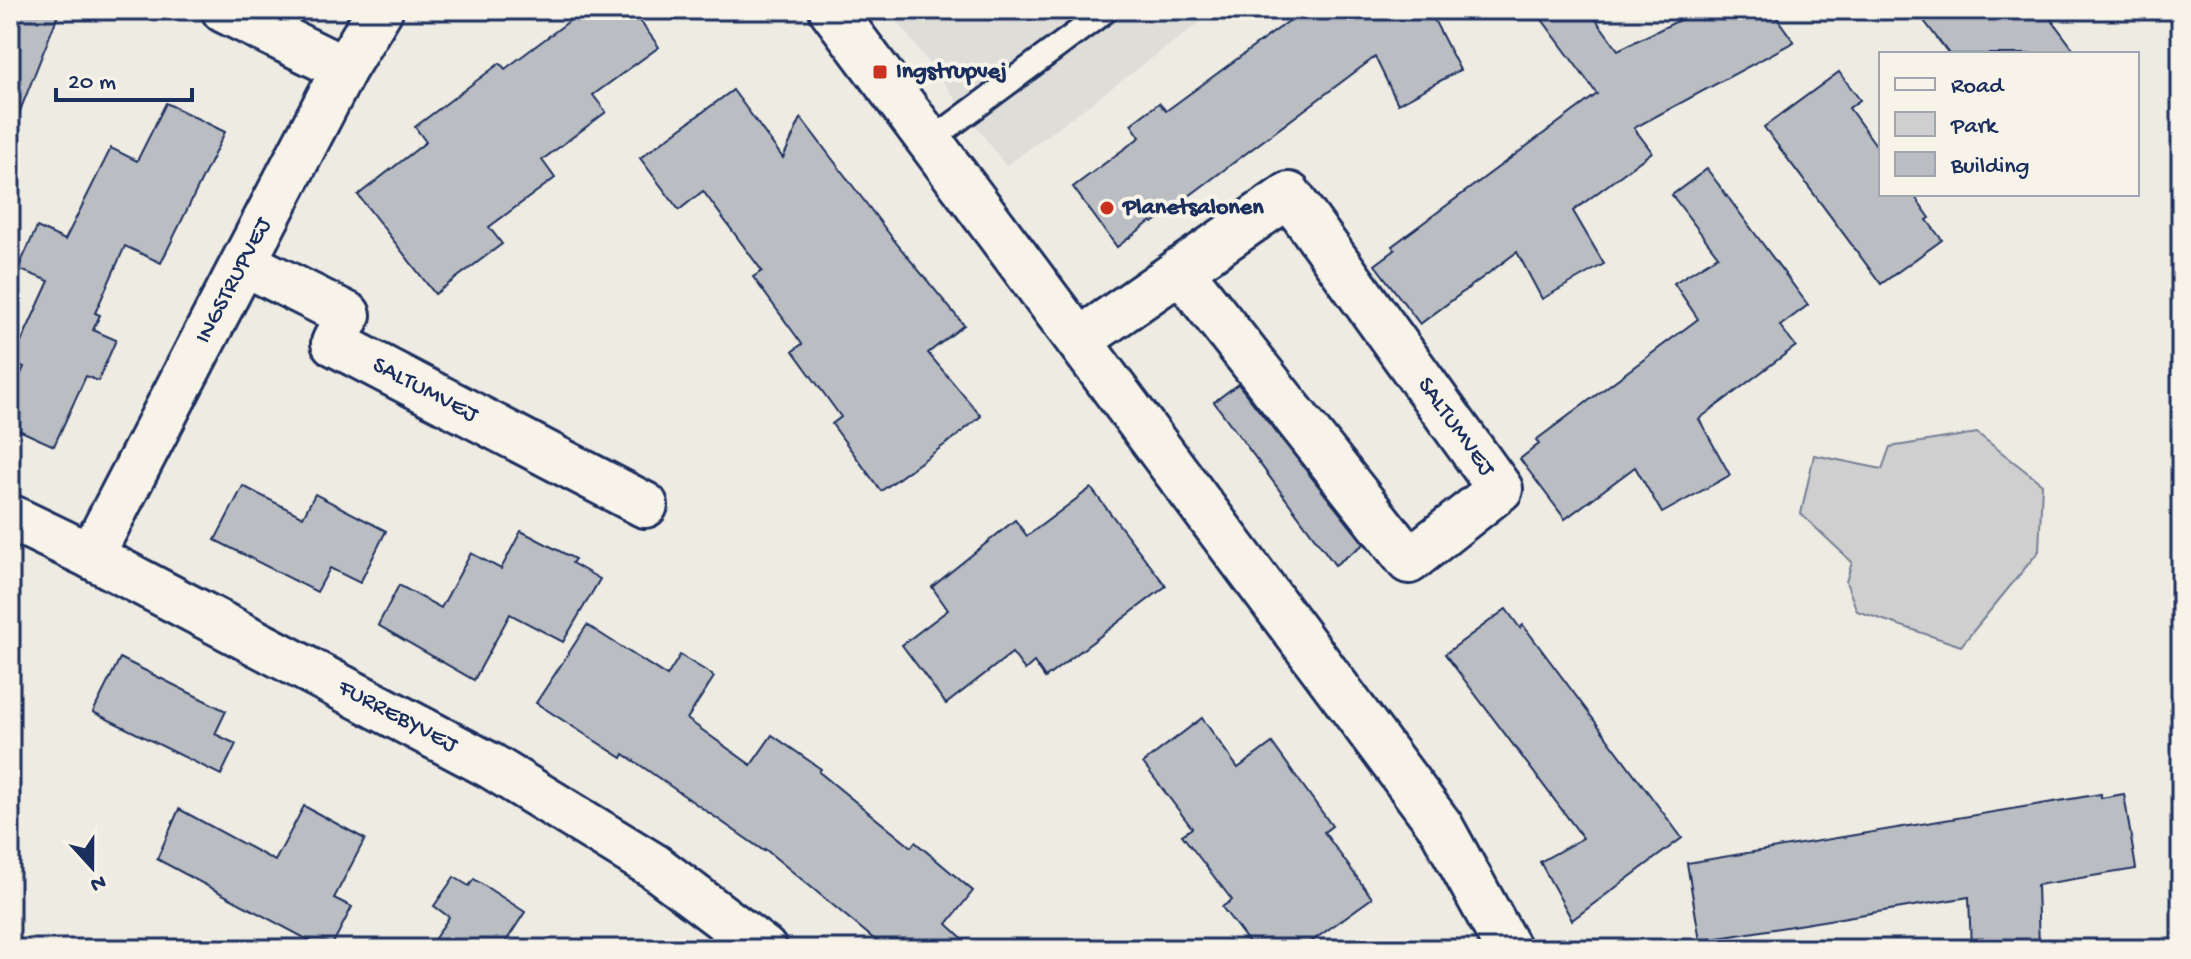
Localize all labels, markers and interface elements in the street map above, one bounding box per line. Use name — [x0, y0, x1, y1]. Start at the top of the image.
scale bar — [56, 52, 192, 102]
legend — [1879, 52, 2139, 196]
place label: Ingstrupvej — [896, 58, 1007, 87]
marker: Ingstrupvej — [871, 63, 889, 81]
text: 20 m — [68, 69, 116, 98]
text: Road — [1951, 73, 2005, 102]
text: Park — [1950, 113, 1999, 142]
text: Building — [1950, 153, 2029, 182]
place label: Planetsalonen — [1121, 194, 1264, 223]
marker: Planetsalonen — [1098, 199, 1116, 217]
street label: INGSTRUPVEJ — [189, 212, 279, 349]
street label: SALTUMVEJ — [367, 351, 484, 430]
street label: SALTUMVEJ — [1410, 372, 1502, 483]
street label: FURREBYVEJ — [332, 673, 463, 761]
north arrow — [52, 827, 132, 907]
text: N — [86, 867, 109, 897]

